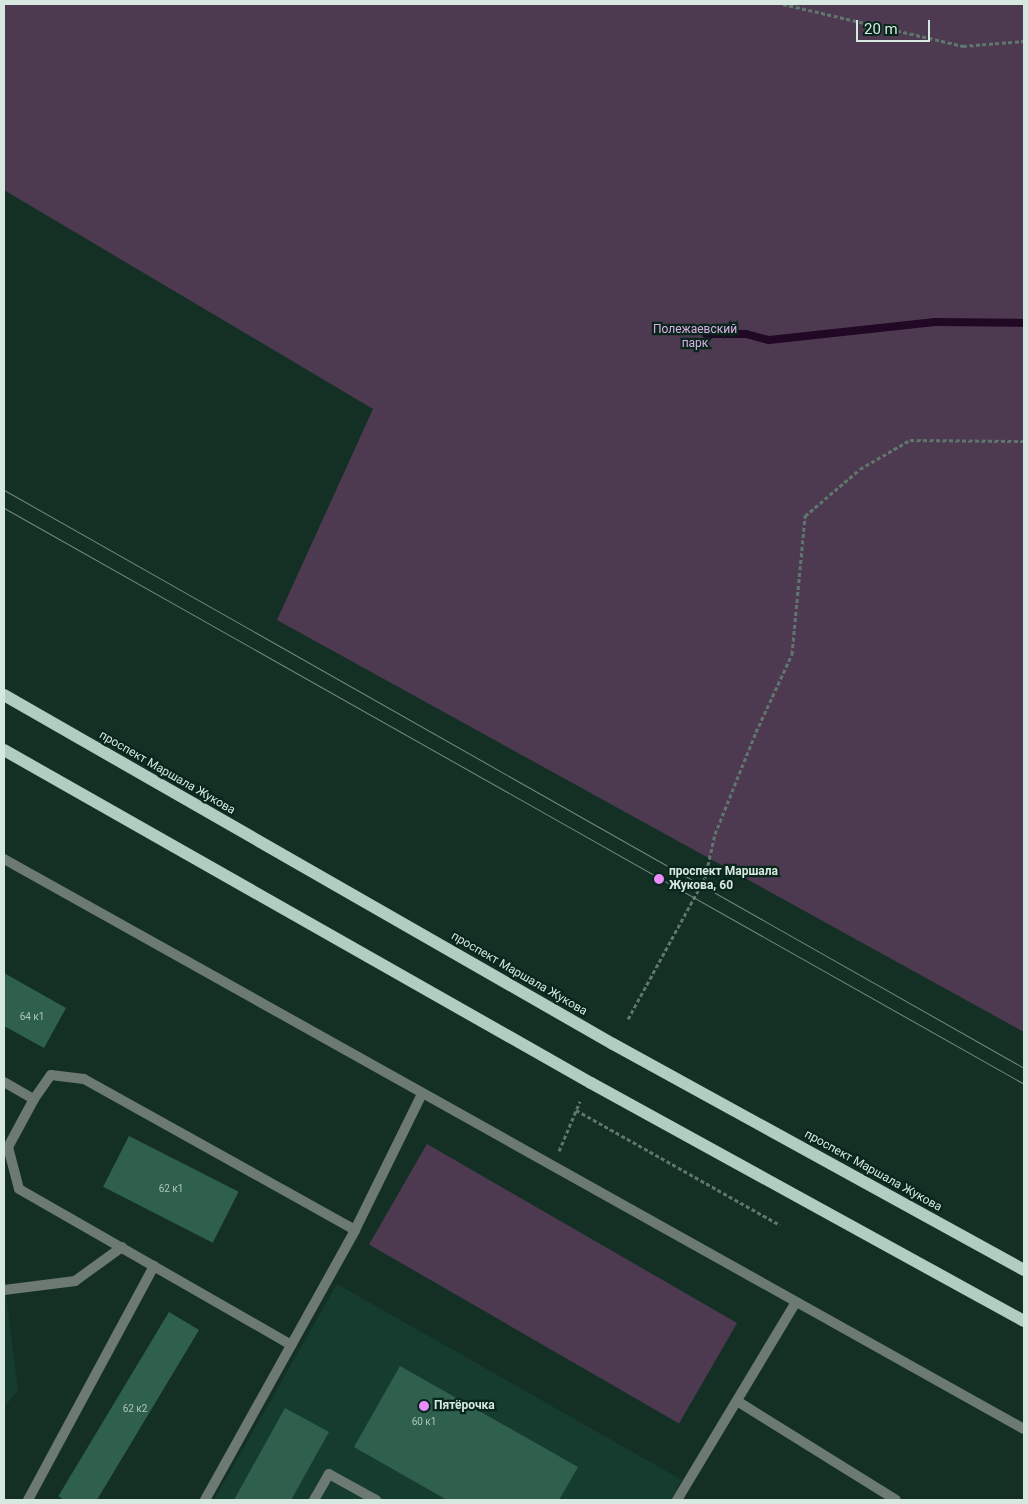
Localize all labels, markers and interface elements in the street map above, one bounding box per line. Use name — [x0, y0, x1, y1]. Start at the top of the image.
scale bar — [858, 10, 932, 42]
text: 20 m — [864, 20, 898, 38]
park label: Полежаевский парк — [653, 323, 737, 351]
street label: проспект Маршала Жукова — [96, 728, 238, 818]
place label: проспект Маршала Жукова, 60 — [669, 865, 778, 893]
marker: проспект Маршала Жукова, 60 — [653, 873, 665, 885]
street label: проспект Маршала Жукова — [448, 929, 590, 1019]
house number: 64 к1 — [20, 1011, 44, 1023]
street label: проспект Маршала Жукова — [802, 1127, 944, 1215]
house number: 62 к1 — [159, 1183, 183, 1195]
place label: Пятёрочка — [434, 1399, 495, 1413]
marker: Пятёрочка — [418, 1400, 430, 1412]
house number: 62 к2 — [123, 1403, 147, 1415]
house number: 60 к1 — [412, 1416, 436, 1428]

